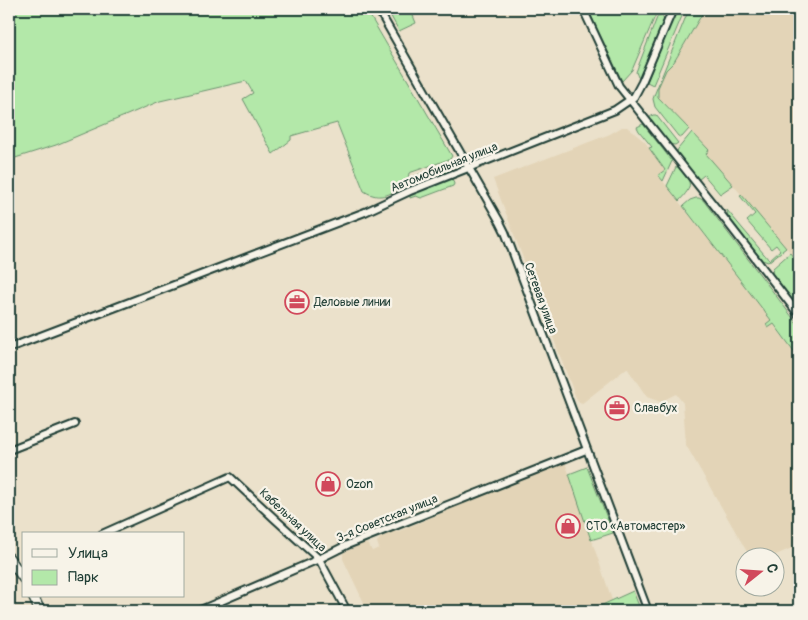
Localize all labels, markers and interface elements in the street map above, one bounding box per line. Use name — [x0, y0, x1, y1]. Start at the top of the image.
street label: Автомобильная улица — [388, 139, 500, 196]
street label: Сетевая улица — [521, 260, 561, 336]
office icon: Деловые линии — [284, 289, 310, 315]
place label: Деловые линии — [313, 295, 391, 310]
office icon: Славбух — [604, 395, 630, 421]
place label: Славбух — [634, 401, 677, 416]
shop icon: Ozon — [315, 471, 341, 497]
place label: Ozon — [346, 477, 373, 492]
street label: Кабельная улица — [256, 485, 330, 556]
street label: 3-я Советская улица — [334, 491, 440, 546]
shop icon: СТО «Автомастер» — [555, 513, 581, 539]
place label: СТО «Автомастер» — [586, 519, 685, 534]
legend — [22, 532, 185, 598]
text: Улица — [68, 544, 108, 563]
north arrow — [736, 548, 786, 598]
text: С — [763, 562, 781, 575]
text: Парк — [68, 568, 99, 587]

